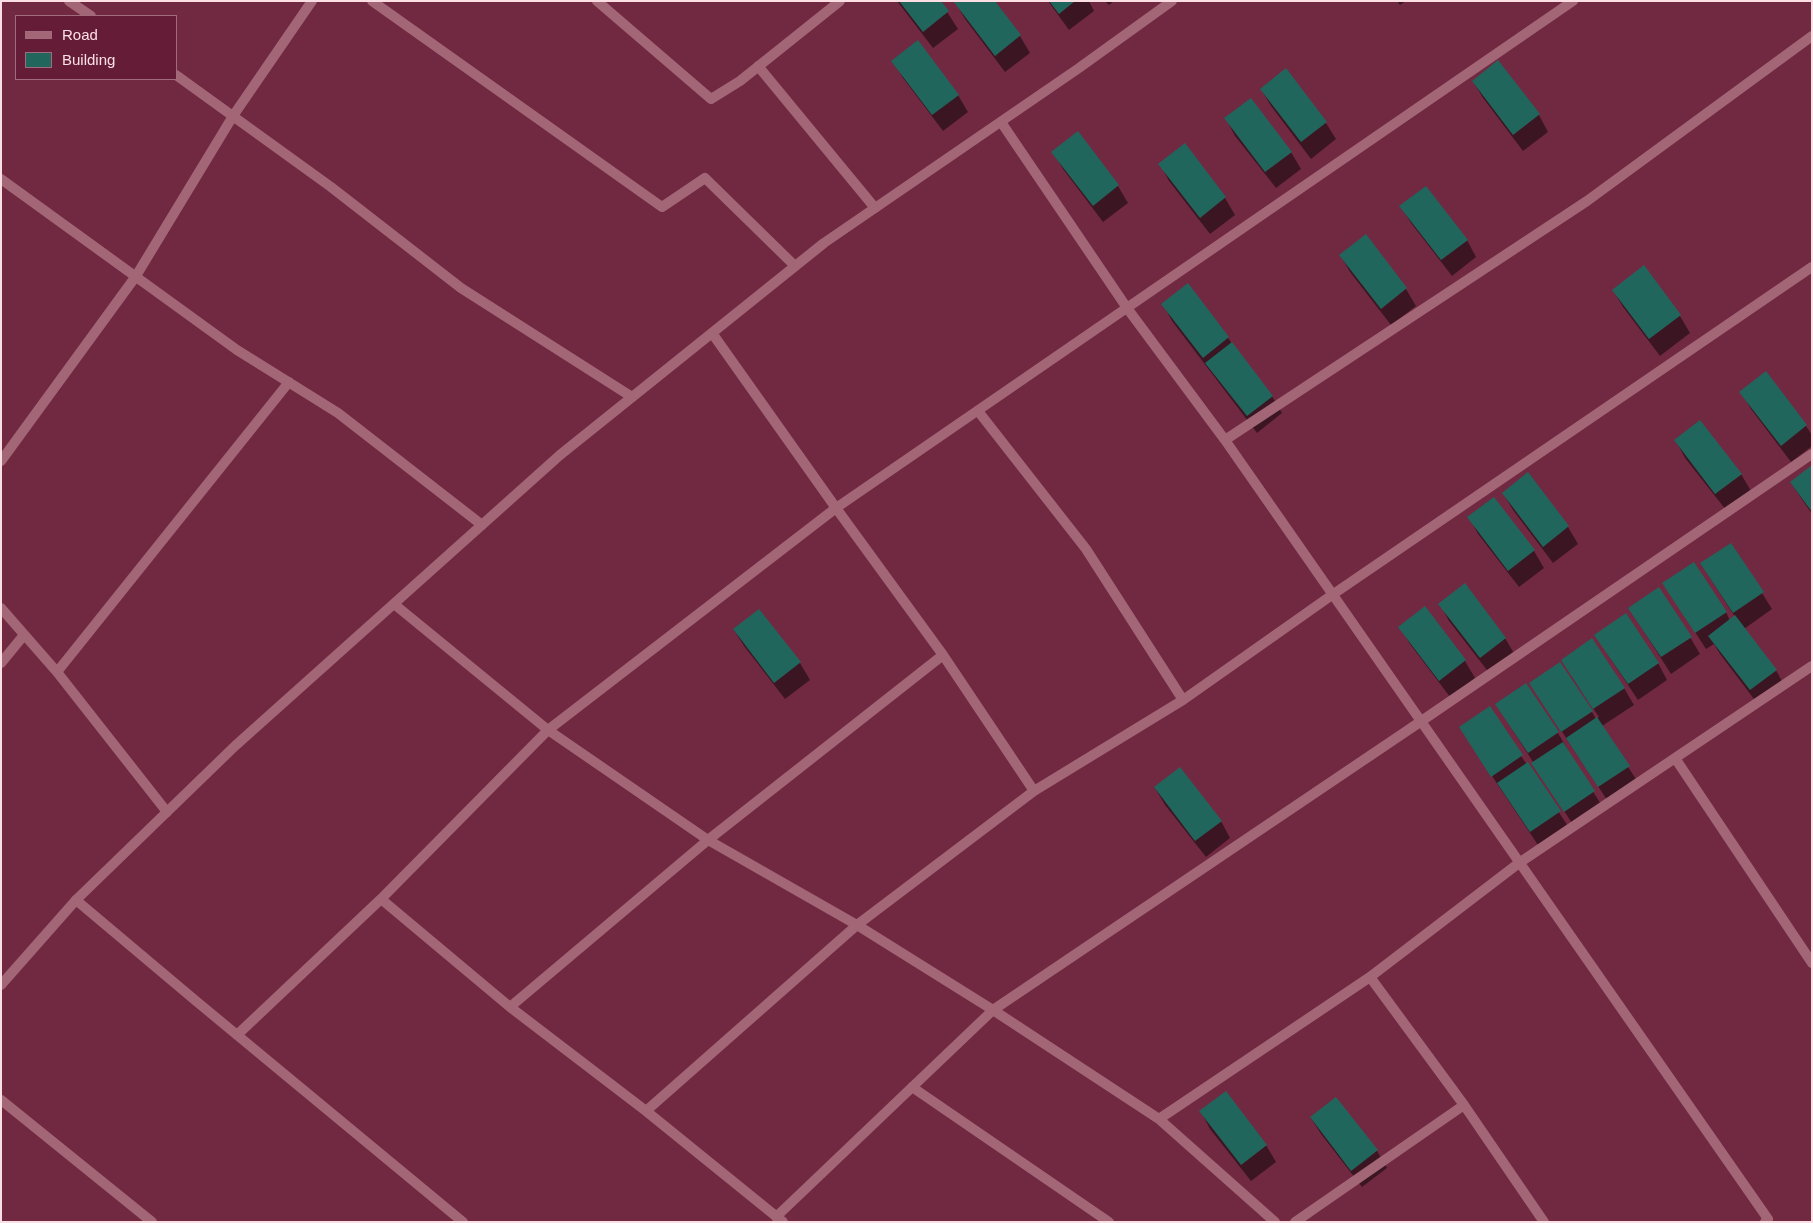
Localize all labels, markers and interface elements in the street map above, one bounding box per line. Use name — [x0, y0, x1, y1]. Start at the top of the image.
legend — [15, 15, 178, 80]
text: Road — [62, 26, 98, 43]
text: Building — [62, 51, 115, 68]

